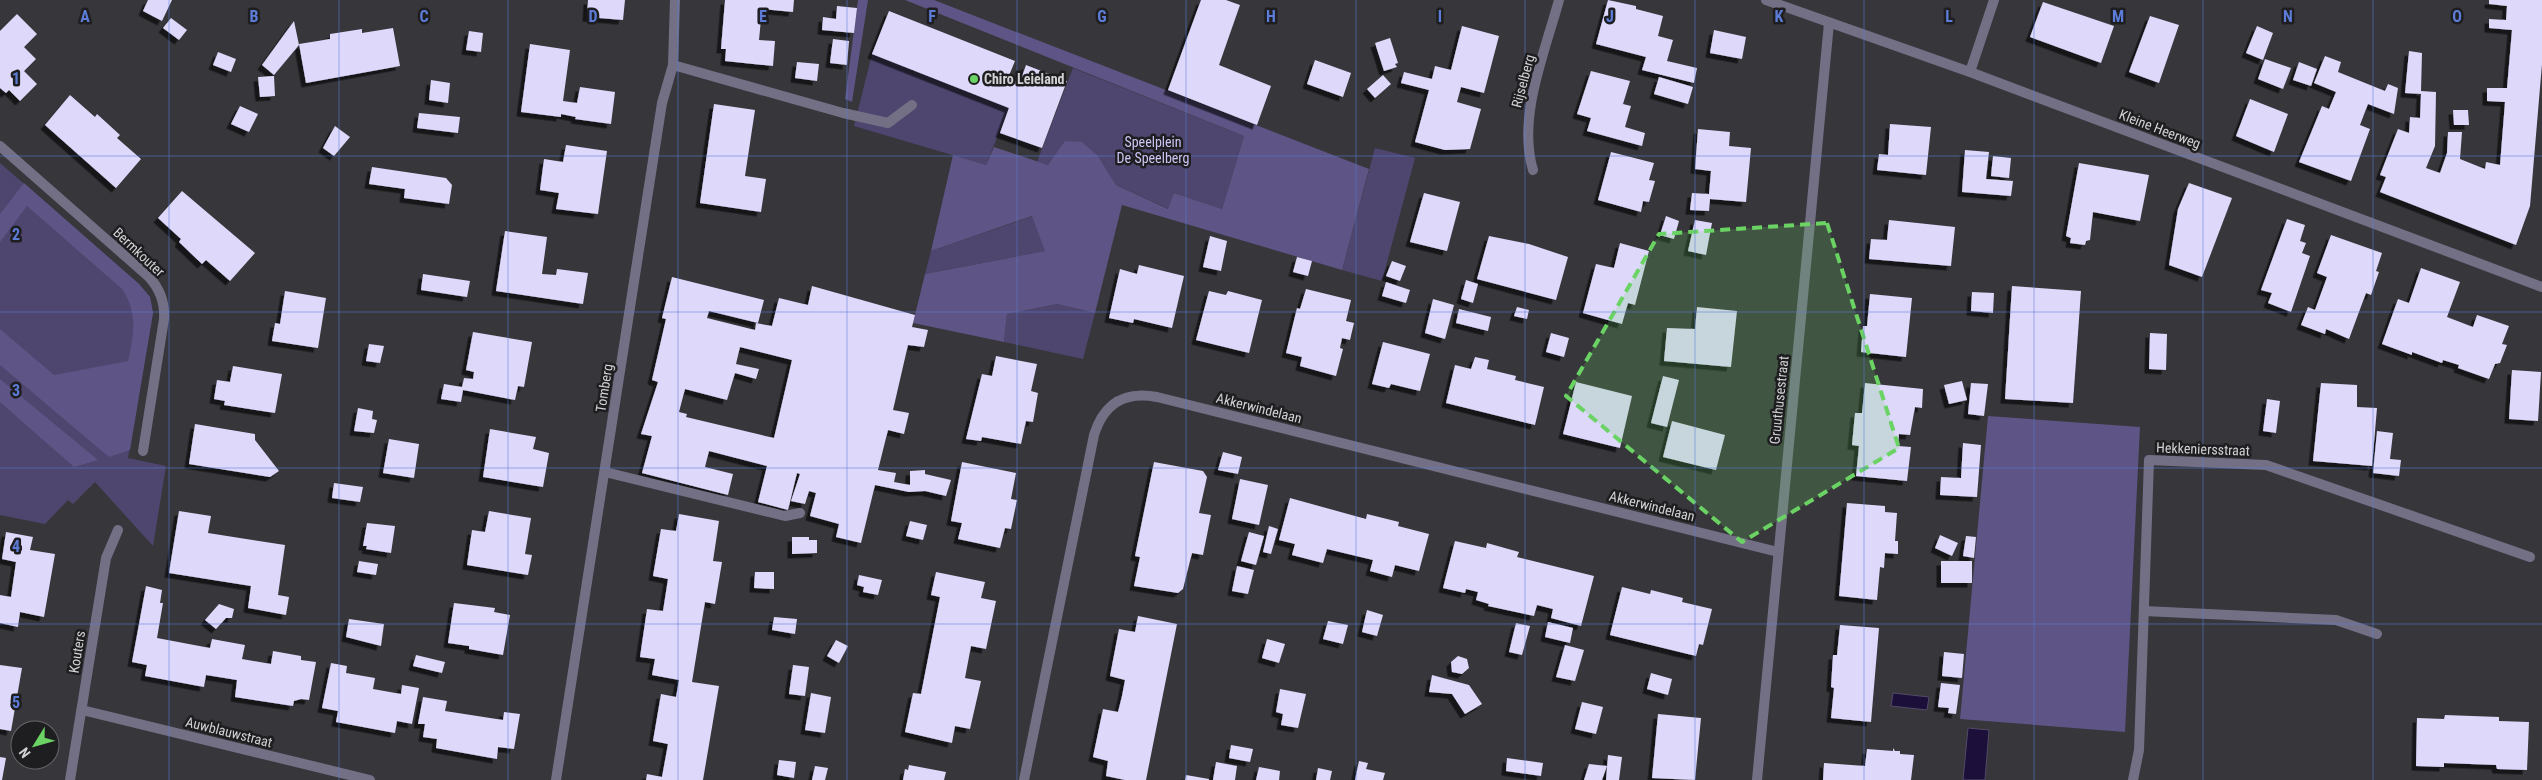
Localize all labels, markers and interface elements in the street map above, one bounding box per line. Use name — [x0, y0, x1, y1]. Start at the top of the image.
text: A — [80, 7, 90, 26]
text: B — [250, 7, 259, 26]
text: C — [419, 7, 429, 26]
text: D — [588, 7, 598, 26]
text: E — [759, 7, 767, 26]
text: F — [928, 7, 936, 26]
text: G — [1097, 7, 1107, 26]
text: H — [1266, 7, 1276, 26]
text: I — [1438, 7, 1442, 26]
text: J — [1606, 7, 1614, 26]
text: K — [1775, 7, 1784, 26]
text: L — [1945, 7, 1953, 26]
text: M — [2112, 7, 2124, 26]
text: N — [2283, 7, 2293, 26]
text: O — [2452, 7, 2462, 26]
street label: Rijselberg — [1508, 53, 1538, 109]
text: 1 — [12, 69, 20, 88]
place label: Chiro Leieland — [984, 71, 1065, 87]
marker: Chiro Leieland — [968, 73, 980, 85]
street label: Kleine Heerweg — [2117, 106, 2203, 152]
park label: Speelplein De Speelberg — [1117, 134, 1189, 166]
street label: Bermkouter — [110, 224, 168, 280]
text: 2 — [12, 225, 20, 244]
street label: Gruuthusestraat — [1766, 355, 1792, 445]
street label: Tomberg — [592, 363, 616, 413]
text: 3 — [12, 381, 20, 400]
street label: Akkerwindelaan — [1215, 390, 1303, 426]
street label: Hekkeniersstraat — [2156, 439, 2250, 459]
street label: Akkerwindelaan — [1608, 488, 1696, 524]
text: 4 — [12, 537, 20, 556]
street label: Kouters — [66, 630, 88, 674]
text: 5 — [12, 693, 20, 712]
street label: Auwblauwstraat — [184, 714, 274, 750]
north arrow — [10, 720, 60, 770]
text: N — [16, 745, 34, 761]

